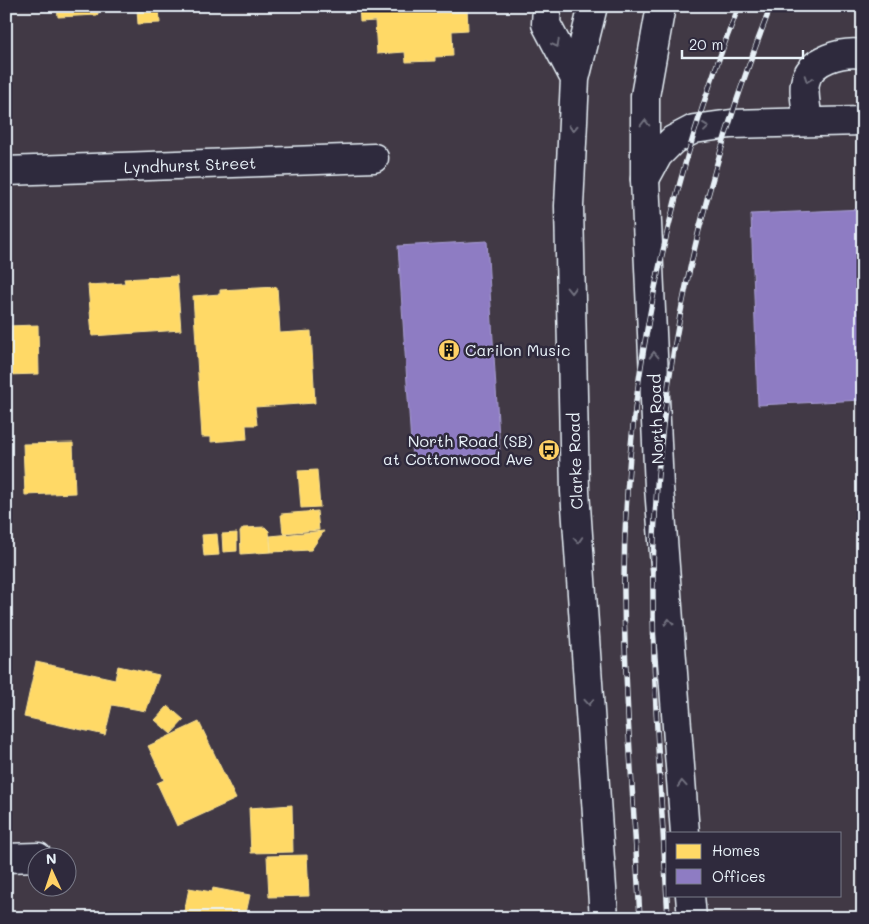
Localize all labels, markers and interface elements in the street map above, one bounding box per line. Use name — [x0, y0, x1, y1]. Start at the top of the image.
scale bar — [682, 28, 803, 60]
text: 20 m — [689, 34, 723, 54]
one-way arrow — [550, 38, 560, 47]
one-way arrow — [804, 75, 814, 83]
one-way arrow — [640, 119, 650, 126]
one-way arrow — [702, 122, 710, 133]
one-way arrow — [567, 124, 578, 132]
street label: Lyndhurst Street — [123, 152, 257, 177]
one-way arrow — [566, 286, 576, 294]
building icon: Carilon Music — [437, 338, 461, 362]
place label: Carilon Music — [465, 339, 570, 360]
one-way arrow — [648, 351, 659, 359]
street label: North Road — [643, 373, 668, 465]
street label: Clarke Road — [562, 412, 587, 510]
place label: North Road (SB) at Cottonwood Ave — [383, 430, 533, 469]
bus stop icon: North Road (SB) at Cottonwood Ave — [537, 438, 561, 462]
one-way arrow — [573, 536, 584, 544]
one-way arrow — [664, 618, 675, 626]
one-way arrow — [584, 698, 595, 706]
one-way arrow — [676, 780, 687, 788]
legend — [666, 832, 842, 896]
text: Homes — [712, 840, 760, 860]
north arrow — [28, 846, 78, 896]
text: N — [45, 849, 57, 868]
text: Offices — [712, 866, 766, 886]

